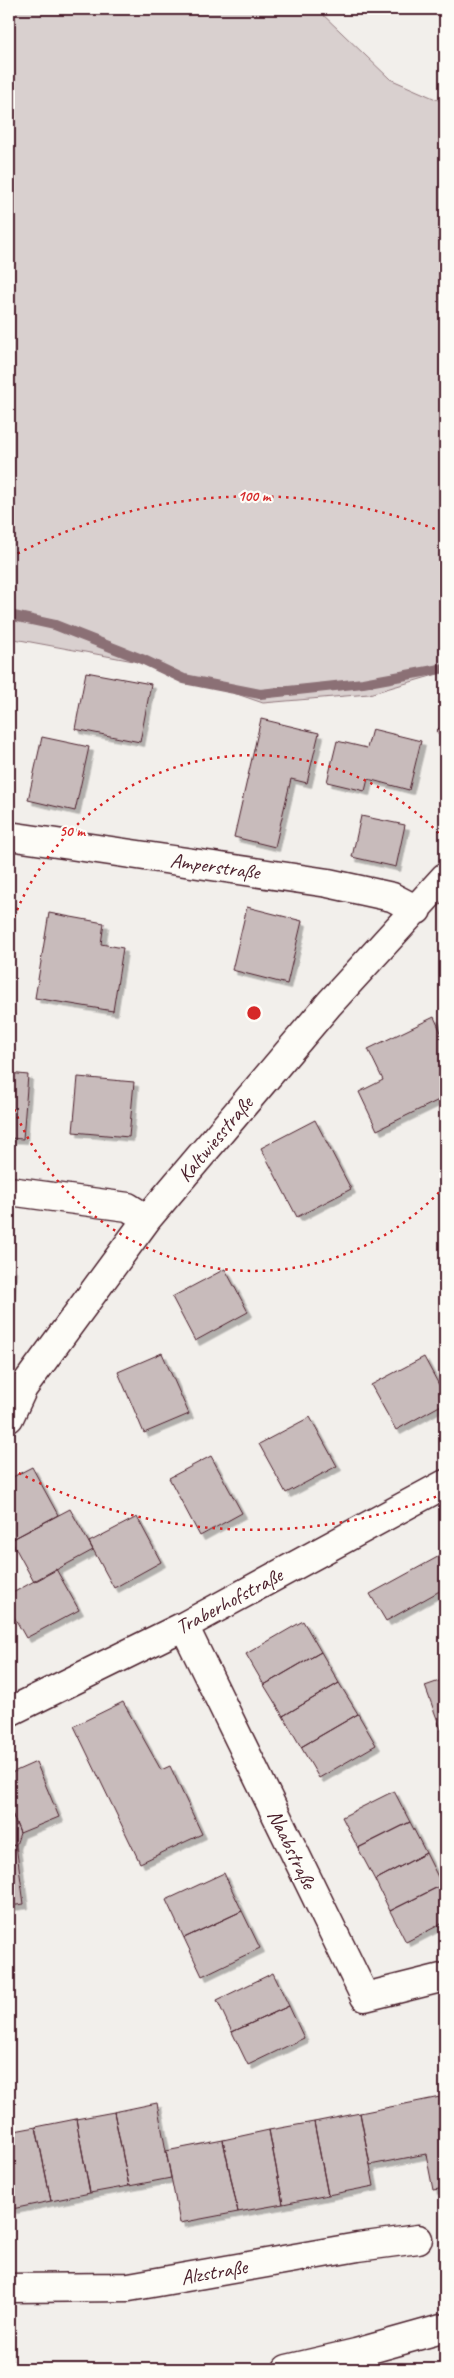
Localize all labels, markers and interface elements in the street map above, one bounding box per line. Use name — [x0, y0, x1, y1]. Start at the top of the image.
text: 100 m — [238, 487, 272, 506]
text: 50 m — [59, 822, 86, 841]
street label: Amperstraße — [169, 847, 263, 885]
centre of rings — [245, 1004, 263, 1022]
street label: Kaltwiesstraße — [172, 1089, 260, 1187]
street label: Traberhofstraße — [171, 1561, 289, 1640]
street label: Naabstraße — [262, 1805, 323, 1895]
street label: Alzstraße — [179, 2253, 251, 2291]

